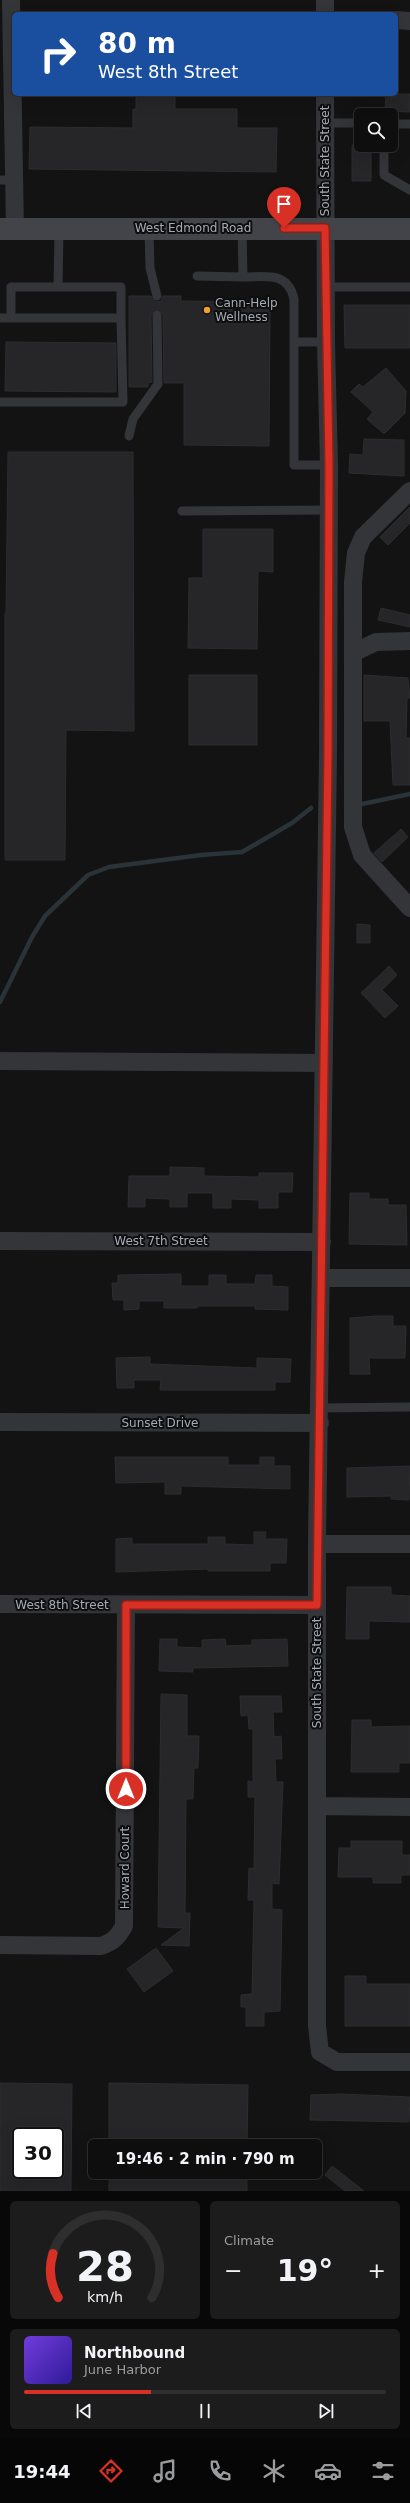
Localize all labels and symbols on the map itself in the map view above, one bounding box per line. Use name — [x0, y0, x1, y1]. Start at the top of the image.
street label: South State Street — [318, 105, 332, 216]
pin — [267, 187, 301, 228]
street label: West Edmond Road — [135, 221, 251, 235]
place label: Cann-Help Wellness — [215, 296, 278, 324]
marker: Cann-Help Wellness — [202, 305, 212, 315]
street label: West 7th Street — [114, 1234, 208, 1248]
street label: Sunset Drive — [122, 1416, 198, 1430]
street label: West 8th Street — [15, 1598, 109, 1612]
street label: South State Street — [310, 1617, 324, 1728]
position arrow — [105, 1768, 147, 1810]
street label: Howard Court — [118, 1826, 132, 1909]
speed limit sign: 30 — [12, 2127, 64, 2179]

